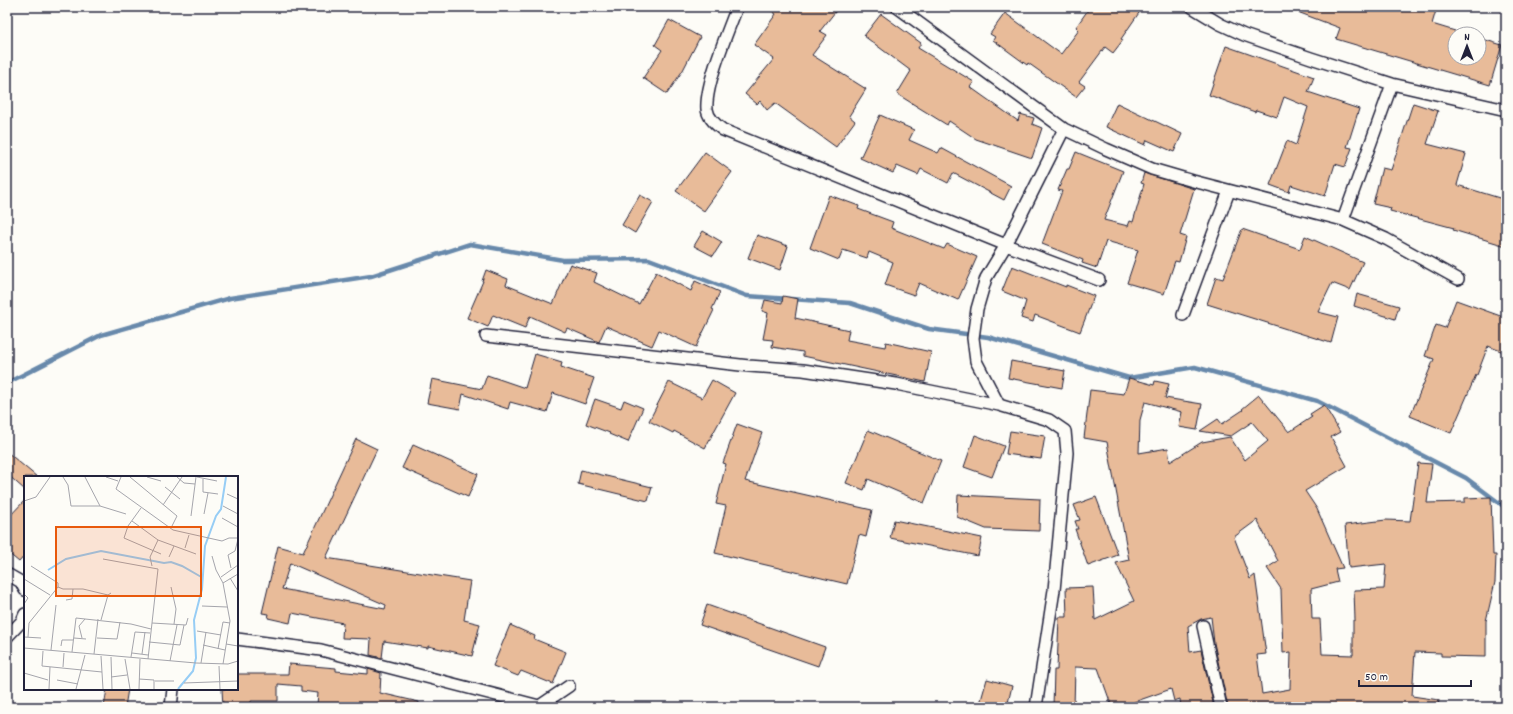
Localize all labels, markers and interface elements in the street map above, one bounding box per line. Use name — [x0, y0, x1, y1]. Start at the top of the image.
north arrow — [1447, 26, 1487, 66]
text: N — [1464, 30, 1470, 46]
inset map — [24, 476, 238, 690]
scale bar — [1359, 662, 1471, 688]
text: 50 m — [1365, 669, 1388, 686]

